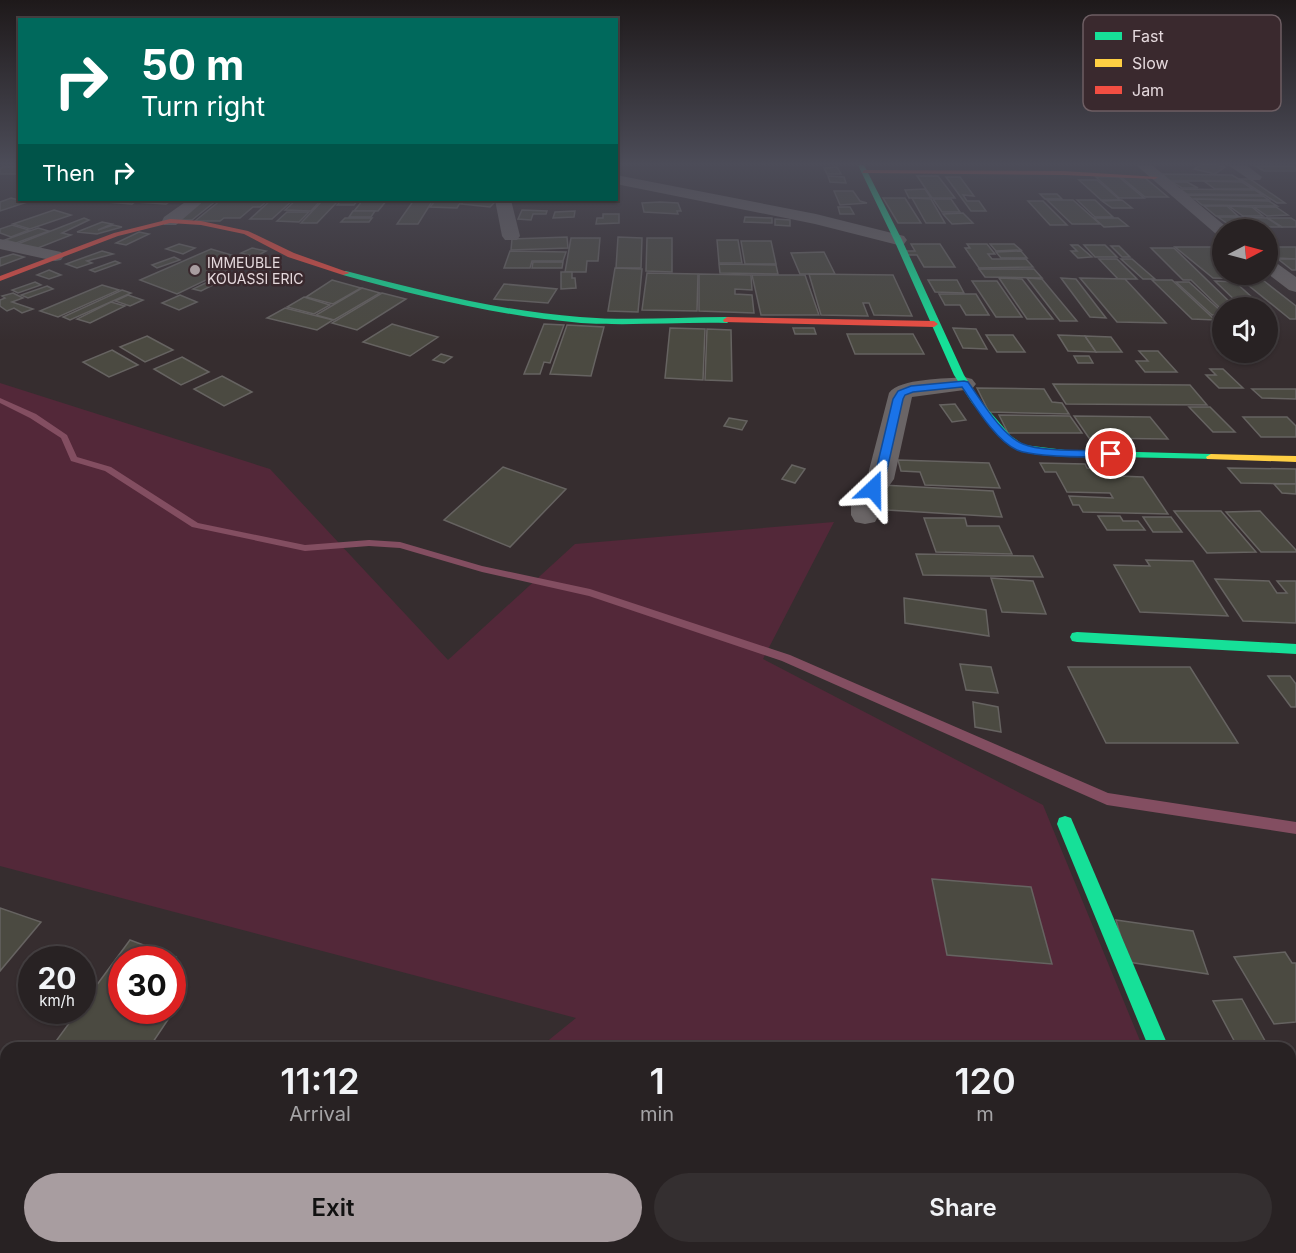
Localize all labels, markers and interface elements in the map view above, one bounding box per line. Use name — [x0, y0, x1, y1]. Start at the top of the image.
legend — [1083, 15, 1281, 111]
text: Fast — [1132, 26, 1164, 46]
text: 50 m — [141, 39, 244, 90]
icon: right — [42, 42, 120, 120]
text: Slow — [1132, 53, 1169, 73]
text: Jam — [1132, 80, 1164, 100]
text: Turn right — [141, 90, 265, 123]
icon: right — [107, 156, 140, 189]
text: Then — [42, 160, 95, 186]
north arrow — [1212, 219, 1278, 285]
map controls — [1212, 219, 1278, 363]
place label: IMMEUBLE KOUASSI ERIC — [207, 254, 304, 287]
marker: IMMEUBLE KOUASSI ERIC — [188, 263, 202, 277]
button: sound — [1212, 297, 1278, 363]
pin — [1085, 428, 1136, 479]
icon: arrive — [1094, 437, 1127, 470]
position arrow — [841, 457, 905, 521]
speed limit sign: 30 — [108, 946, 186, 1024]
text: 20 — [37, 960, 77, 996]
text: km/h — [39, 991, 75, 1010]
text: 11:12 — [280, 1059, 360, 1103]
text: 1 — [649, 1059, 665, 1103]
text: 120 — [954, 1059, 1016, 1103]
text: Arrival — [289, 1102, 351, 1126]
text: min — [640, 1102, 674, 1126]
text: m — [976, 1102, 994, 1126]
button: Exit — [24, 1173, 642, 1242]
button: Share — [654, 1173, 1272, 1242]

